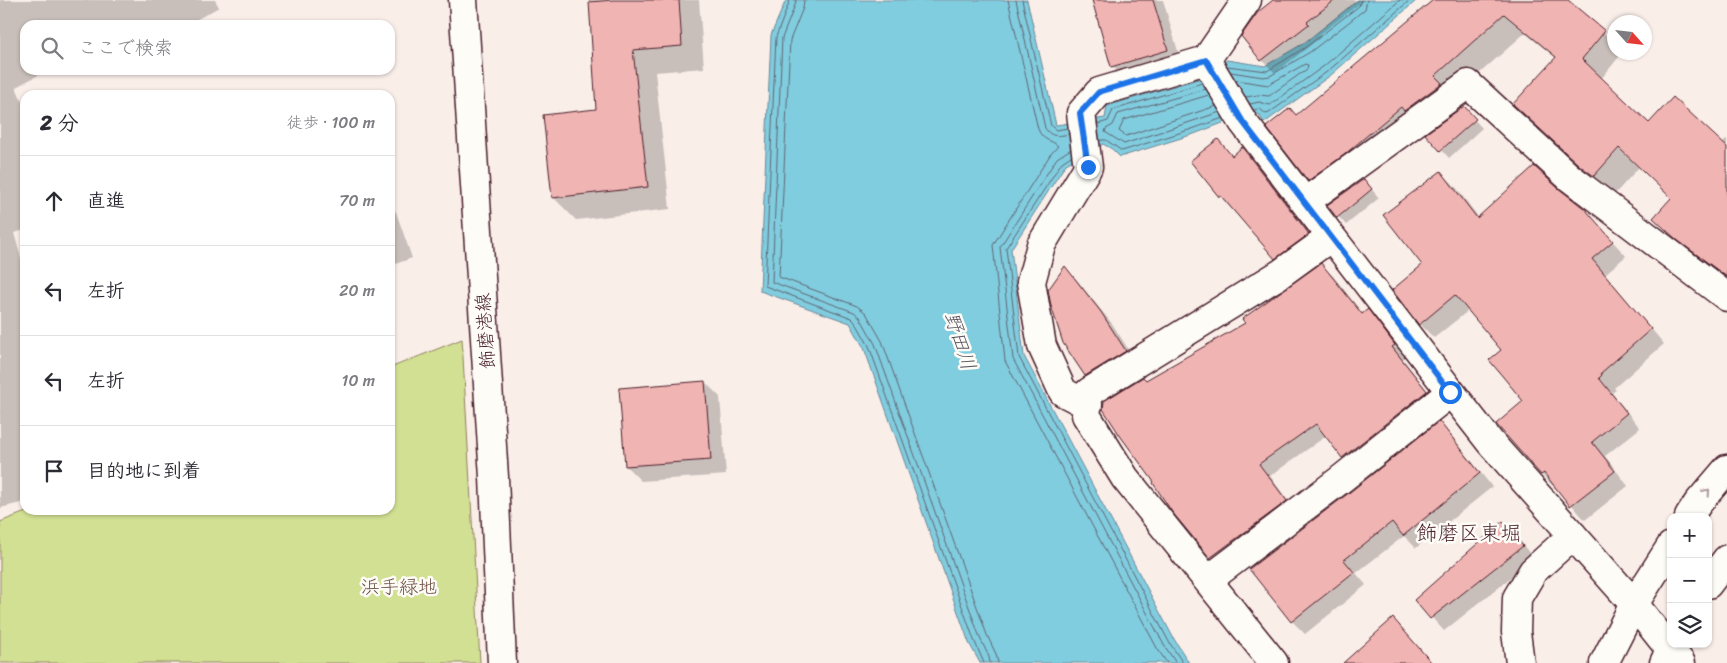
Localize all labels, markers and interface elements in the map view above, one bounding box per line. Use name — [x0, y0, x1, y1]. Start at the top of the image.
north arrow — [1607, 15, 1652, 60]
search box — [20, 20, 395, 75]
text: ここで検索 — [78, 31, 173, 64]
icon: search — [38, 34, 66, 62]
text: 2 分 — [40, 104, 79, 142]
text: 徒歩 · 100 m — [287, 108, 375, 137]
route end — [1077, 156, 1100, 179]
text: 直進 — [87, 184, 125, 217]
text: 70 m — [339, 186, 375, 215]
icon: ahead — [40, 187, 68, 215]
text: 左折 — [87, 274, 125, 307]
text: 20 m — [339, 276, 375, 305]
icon: left — [40, 277, 68, 305]
street label: 飾磨港線 — [466, 292, 504, 370]
water label: 野田川 — [934, 307, 986, 375]
text: 左折 — [87, 364, 125, 397]
text: 10 m — [342, 366, 375, 395]
icon: left — [40, 367, 68, 395]
route start — [1439, 381, 1462, 404]
text: 目的地に到着 — [87, 454, 201, 487]
icon: arrive — [40, 457, 68, 485]
one-way arrow — [1702, 489, 1711, 498]
map controls — [1667, 513, 1712, 648]
button: + — [1667, 513, 1712, 558]
district label: 飾磨区東堀 — [1417, 514, 1522, 552]
button: − — [1667, 558, 1712, 603]
park label: 浜手緑地 — [361, 570, 437, 603]
button: layers — [1667, 603, 1712, 648]

